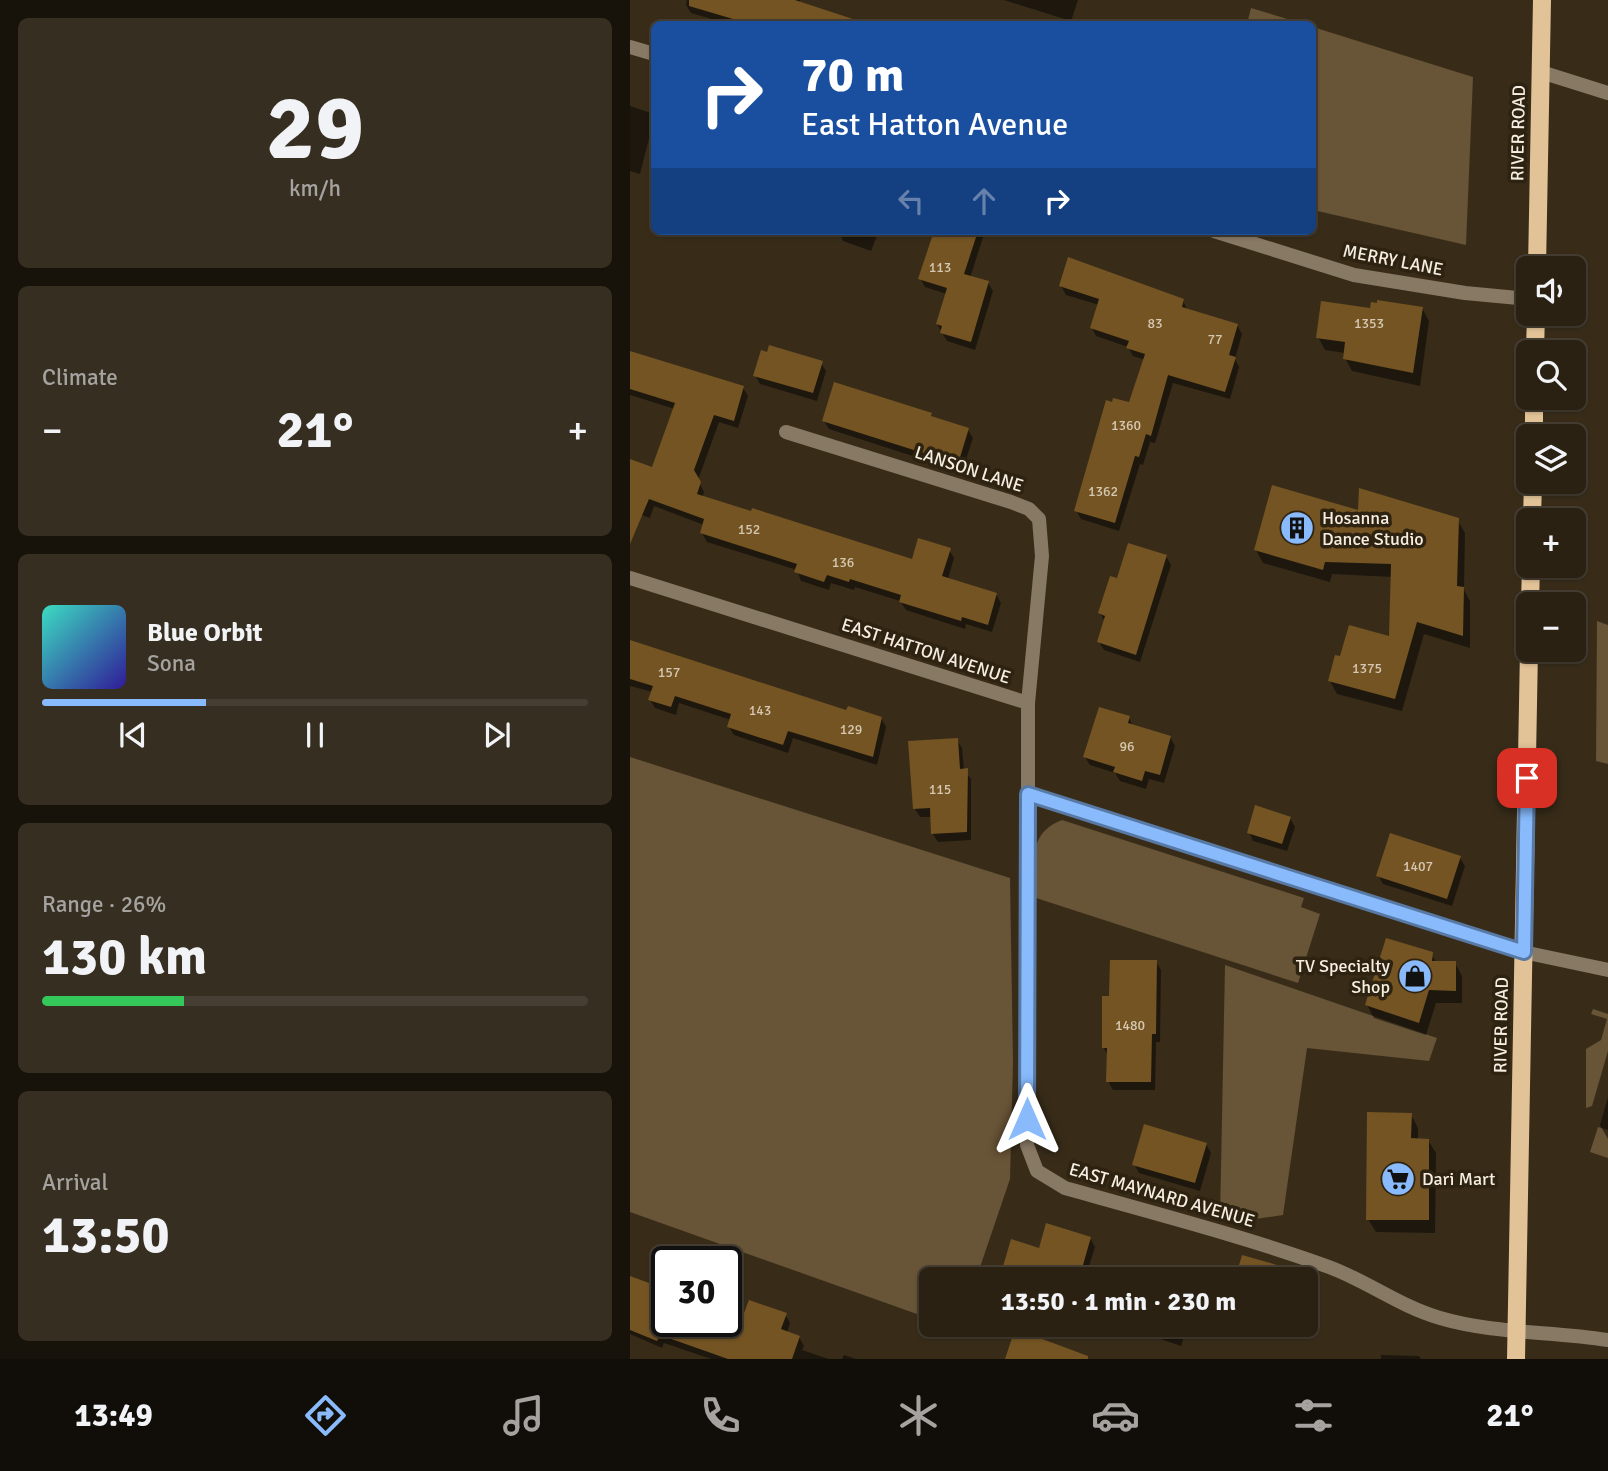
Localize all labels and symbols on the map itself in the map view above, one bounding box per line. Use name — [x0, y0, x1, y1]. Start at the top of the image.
street label: RIVER ROAD — [1506, 85, 1530, 181]
street label: MERRY LANE — [1341, 240, 1445, 280]
house number: 113 — [929, 259, 951, 276]
house number: 83 — [1147, 315, 1163, 332]
house number: 1353 — [1354, 315, 1384, 332]
house number: 77 — [1207, 331, 1223, 348]
house number: 1360 — [1111, 417, 1141, 434]
street label: LANSON LANE — [912, 441, 1026, 497]
house number: 1362 — [1088, 483, 1118, 500]
place label: Hosanna Dance Studio — [1322, 507, 1424, 550]
building icon: Hosanna Dance Studio — [1278, 509, 1316, 547]
house number: 152 — [738, 521, 760, 538]
house number: 136 — [832, 554, 854, 571]
street label: EAST HATTON AVENUE — [839, 613, 1013, 689]
house number: 1375 — [1352, 660, 1382, 677]
house number: 157 — [658, 664, 680, 681]
house number: 143 — [749, 702, 771, 719]
house number: 129 — [840, 721, 862, 738]
house number: 96 — [1119, 738, 1135, 755]
pin — [1497, 748, 1557, 808]
house number: 115 — [929, 781, 951, 798]
house number: 1407 — [1403, 858, 1433, 875]
place label: TV Specialty Shop — [1296, 955, 1391, 998]
shop icon: TV Specialty Shop — [1396, 957, 1434, 995]
street label: RIVER ROAD — [1489, 977, 1513, 1073]
house number: 1480 — [1115, 1017, 1145, 1034]
position arrow — [990, 1082, 1064, 1156]
street label: EAST MAYNARD AVENUE — [1067, 1158, 1257, 1232]
supermarket icon: Dari Mart — [1379, 1160, 1417, 1198]
place label: Dari Mart — [1422, 1168, 1495, 1190]
speed limit sign: 30 — [651, 1246, 742, 1337]

